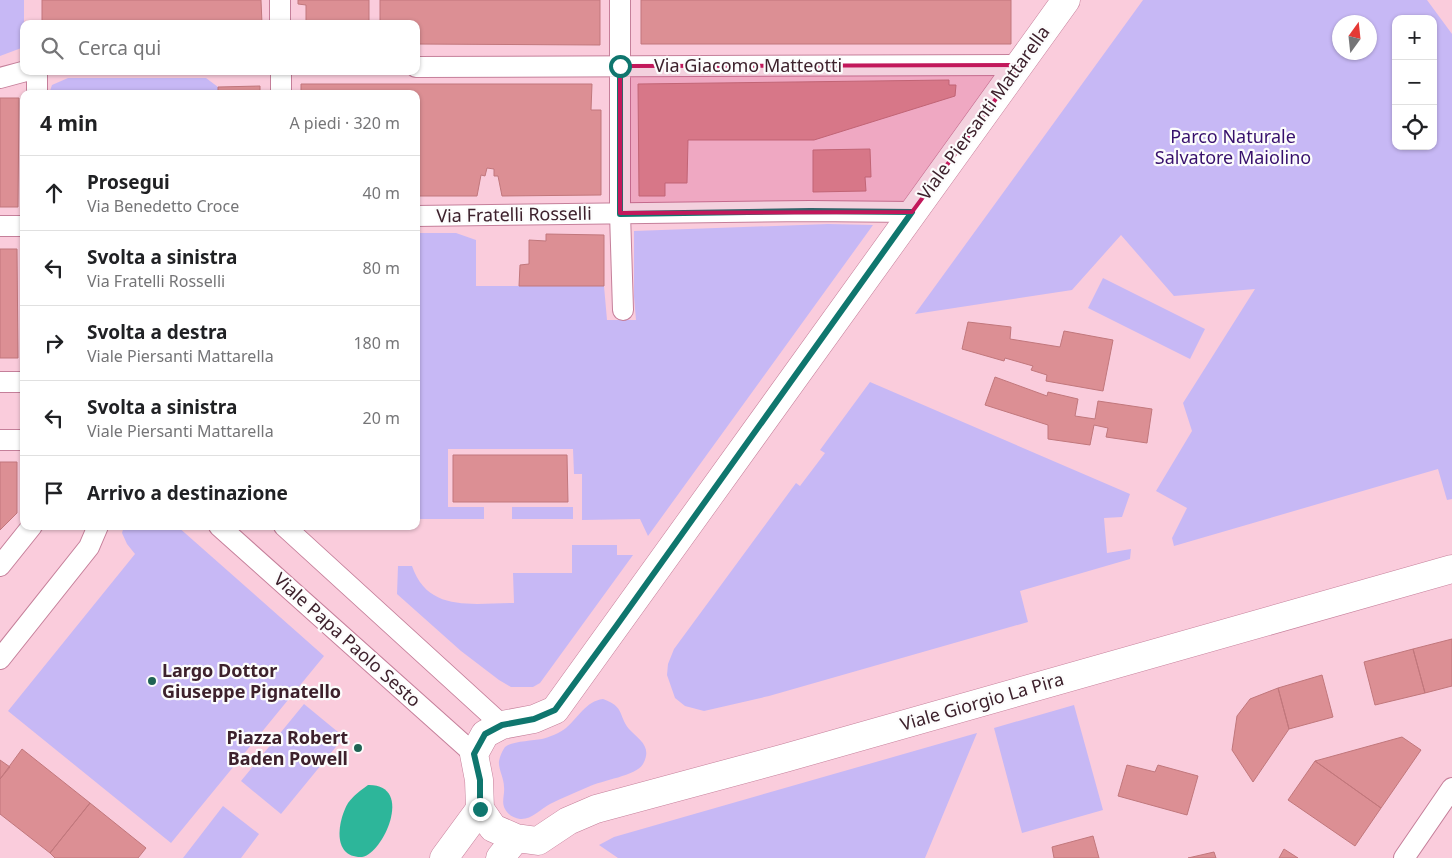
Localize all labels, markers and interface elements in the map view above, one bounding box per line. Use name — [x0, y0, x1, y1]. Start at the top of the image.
north arrow — [1332, 15, 1377, 60]
map controls — [1392, 15, 1437, 150]
button: + — [1392, 15, 1437, 60]
search box — [20, 20, 420, 75]
street label: Viale Piersanti Mattarella — [912, 20, 1055, 204]
icon: search — [38, 34, 66, 62]
text: Cerca qui — [78, 35, 161, 61]
street label: Via Giacomo Matteotti — [654, 53, 842, 77]
route start — [609, 55, 632, 78]
button: − — [1392, 60, 1437, 105]
button: locate — [1392, 105, 1437, 150]
text: 4 min — [40, 109, 98, 137]
text: A piedi · 320 m — [289, 112, 400, 134]
park label: Parco Naturale Salvatore Maiolino — [1155, 124, 1311, 169]
text: Prosegui — [87, 169, 170, 195]
icon: ahead — [40, 179, 68, 207]
text: 40 m — [363, 182, 400, 204]
text: Via Benedetto Croce — [87, 195, 239, 217]
street label: Via Fratelli Rosselli — [436, 201, 592, 227]
text: Svolta a sinistra — [87, 244, 237, 270]
icon: left — [40, 254, 68, 282]
text: 80 m — [363, 257, 400, 279]
text: Via Fratelli Rosselli — [87, 270, 225, 292]
text: Svolta a destra — [87, 319, 227, 345]
icon: right — [40, 329, 68, 357]
text: 180 m — [353, 332, 400, 354]
text: Viale Piersanti Mattarella — [87, 345, 274, 367]
text: Svolta a sinistra — [87, 394, 237, 420]
icon: left — [40, 404, 68, 432]
text: 20 m — [363, 407, 400, 429]
text: Viale Piersanti Mattarella — [87, 420, 274, 442]
icon: arrive — [40, 479, 68, 507]
text: Arrivo a destinazione — [87, 480, 288, 506]
street label: Viale Papa Paolo Sesto — [269, 567, 426, 712]
place label: Largo Dottor Giuseppe Pignatello — [162, 658, 341, 703]
street label: Viale Giorgio La Pira — [897, 666, 1066, 736]
marker: Largo Dottor Giuseppe Pignatello — [146, 675, 158, 687]
place label: Piazza Robert Baden Powell — [226, 725, 348, 770]
marker: Piazza Robert Baden Powell — [352, 742, 364, 754]
route end — [469, 798, 492, 821]

